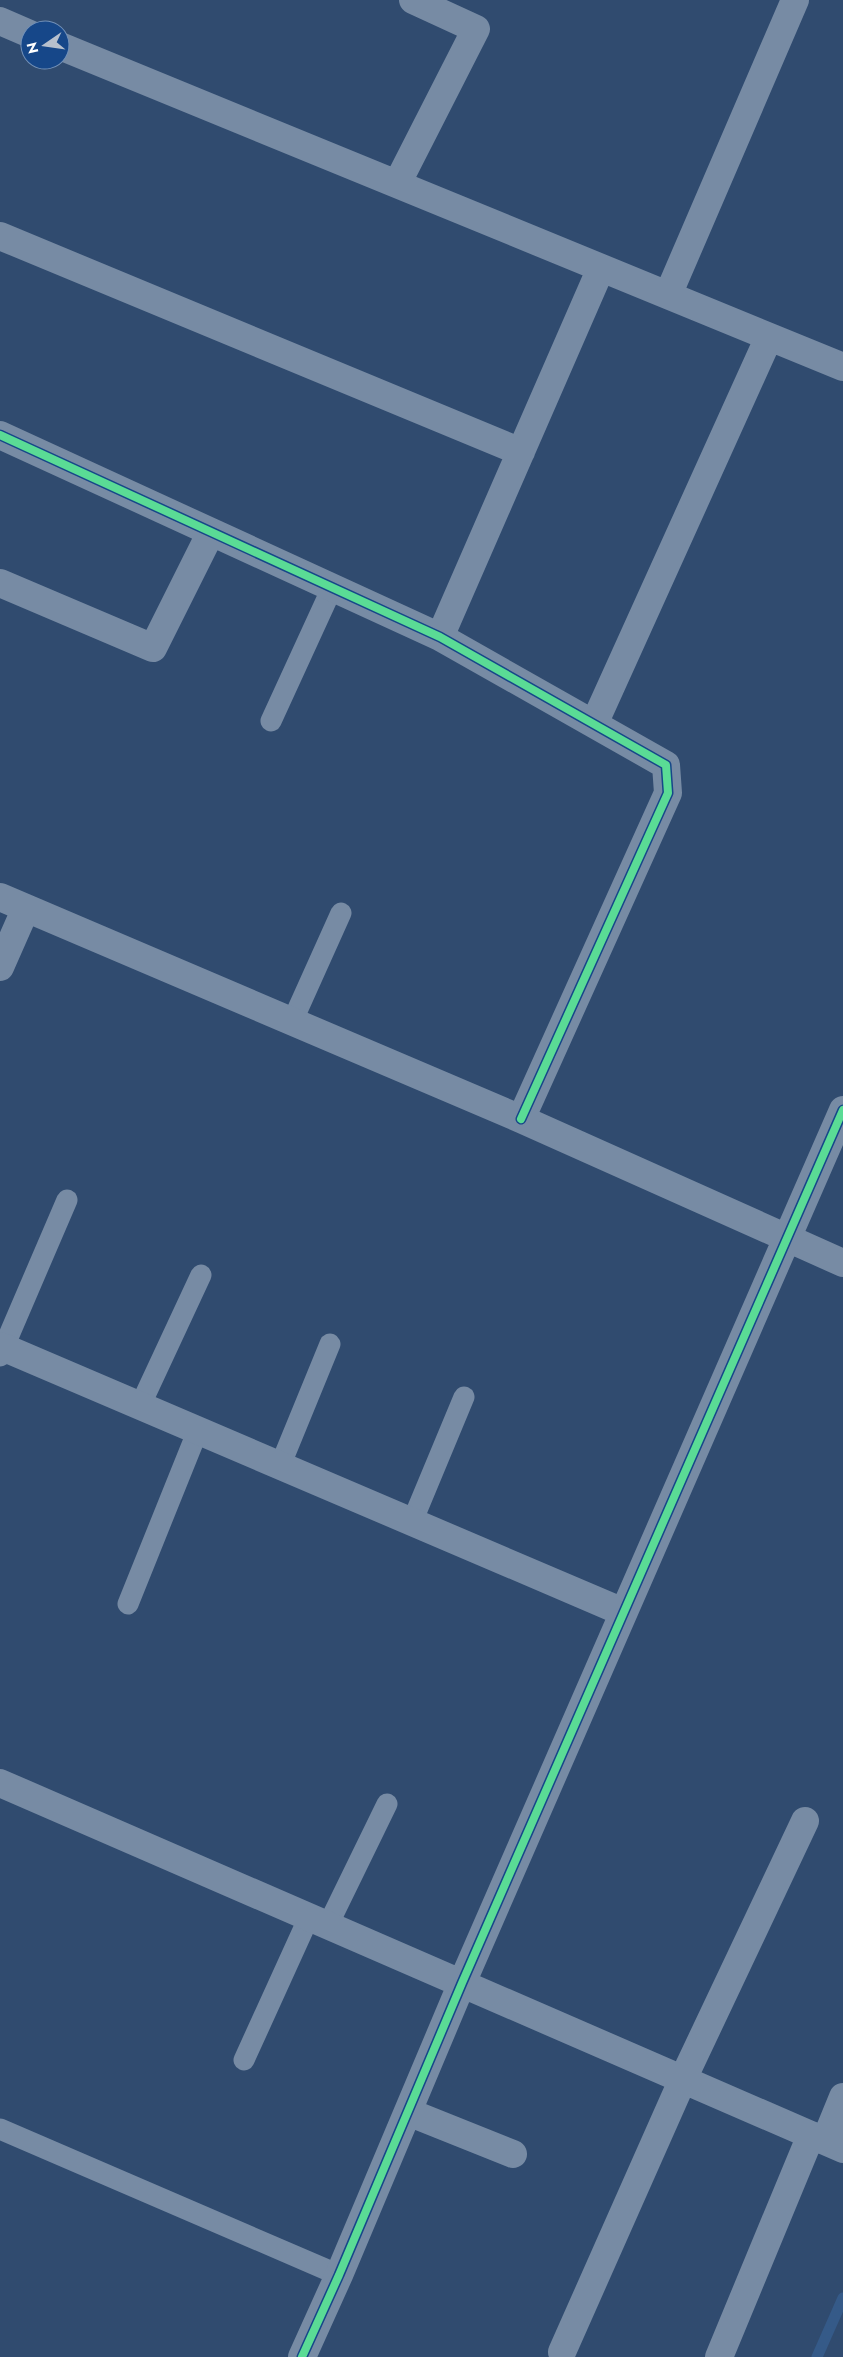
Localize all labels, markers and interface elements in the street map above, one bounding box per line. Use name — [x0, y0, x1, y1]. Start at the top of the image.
north arrow — [20, 20, 70, 70]
text: N — [21, 40, 43, 56]

